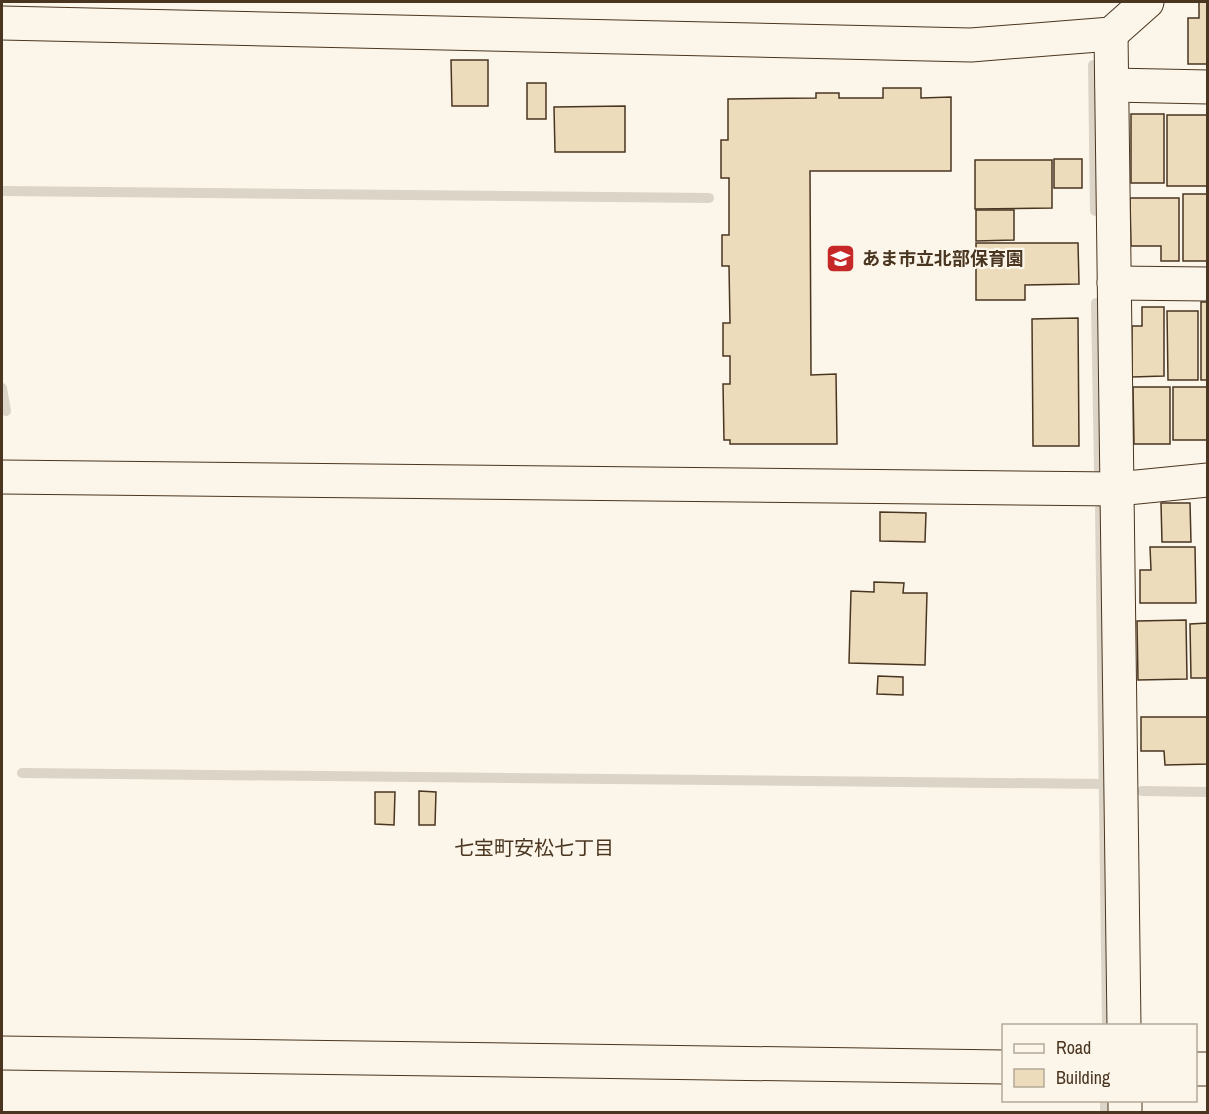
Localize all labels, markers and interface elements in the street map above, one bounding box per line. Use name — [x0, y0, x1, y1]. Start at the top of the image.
school or university icon: あま市立北部保育園 — [825, 242, 857, 274]
place label: あま市立北部保育園 — [862, 246, 1024, 271]
district label: 七宝町安松七丁目 — [454, 834, 614, 861]
legend — [1002, 1024, 1197, 1102]
text: Road — [1056, 1035, 1091, 1060]
text: Building — [1056, 1065, 1111, 1090]

